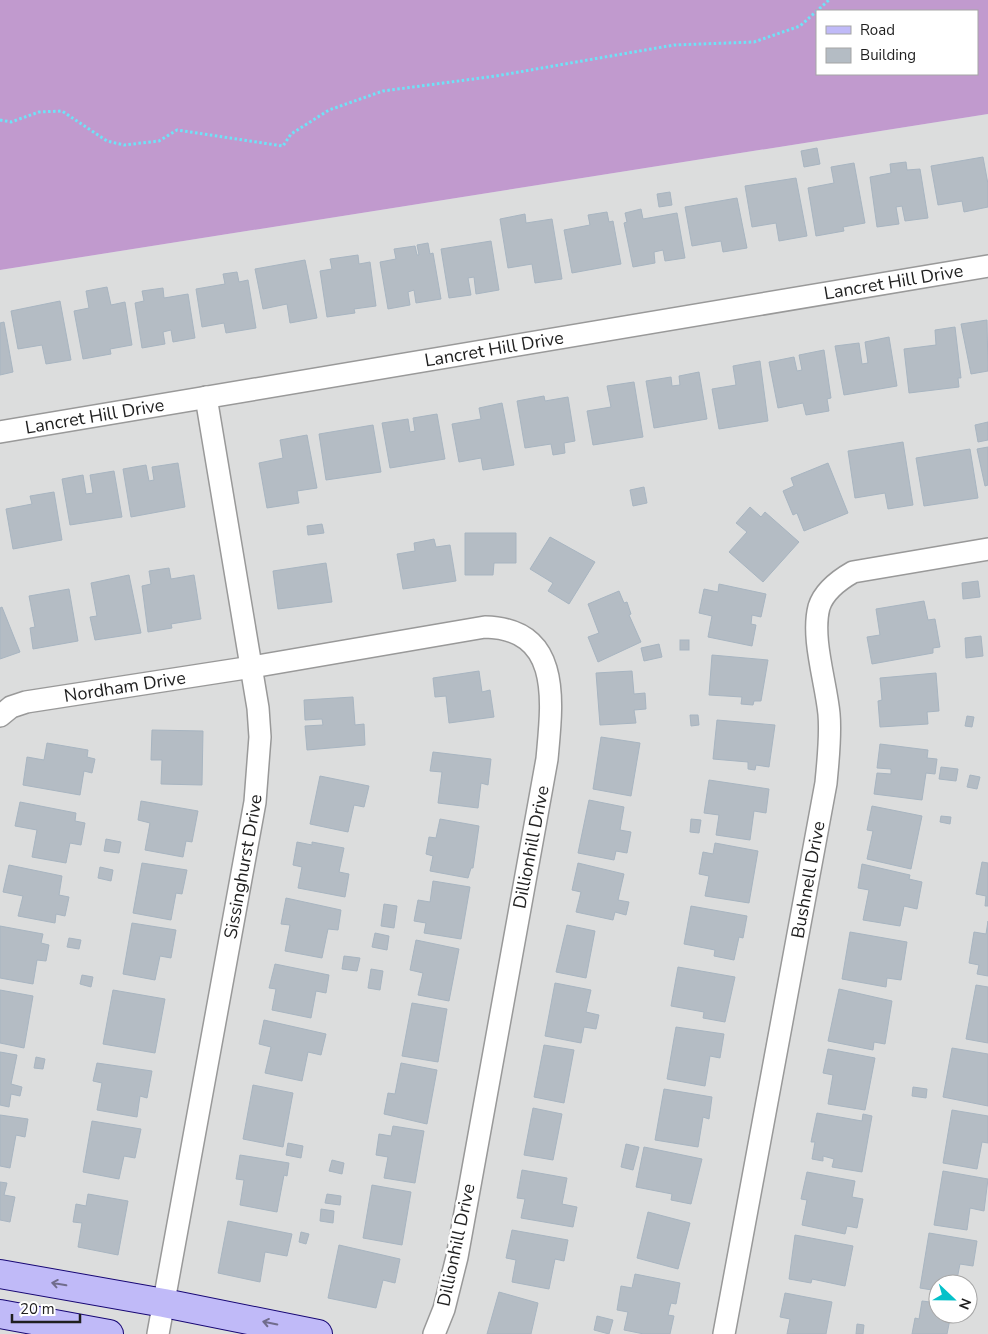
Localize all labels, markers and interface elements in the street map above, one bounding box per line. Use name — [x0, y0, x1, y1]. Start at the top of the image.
legend — [816, 10, 978, 75]
text: Road — [860, 20, 895, 40]
text: Building — [860, 45, 916, 65]
street label: Lancret Hill Drive — [822, 258, 965, 305]
street label: Lancret Hill Drive — [423, 325, 565, 372]
street label: Lancret Hill Drive — [23, 393, 166, 440]
street label: Nordham Drive — [62, 665, 187, 708]
street label: Dillionhill Drive — [507, 783, 555, 911]
street label: Sissinghurst Drive — [218, 794, 268, 941]
street label: Bushnell Drive — [785, 819, 831, 940]
street label: Dillionhill Drive — [431, 1181, 481, 1309]
north arrow — [928, 1274, 978, 1324]
one-way arrow — [51, 1279, 67, 1289]
scale bar — [12, 1292, 80, 1324]
text: N — [954, 1295, 975, 1312]
text: 20 m — [20, 1299, 55, 1319]
one-way arrow — [263, 1318, 279, 1328]

